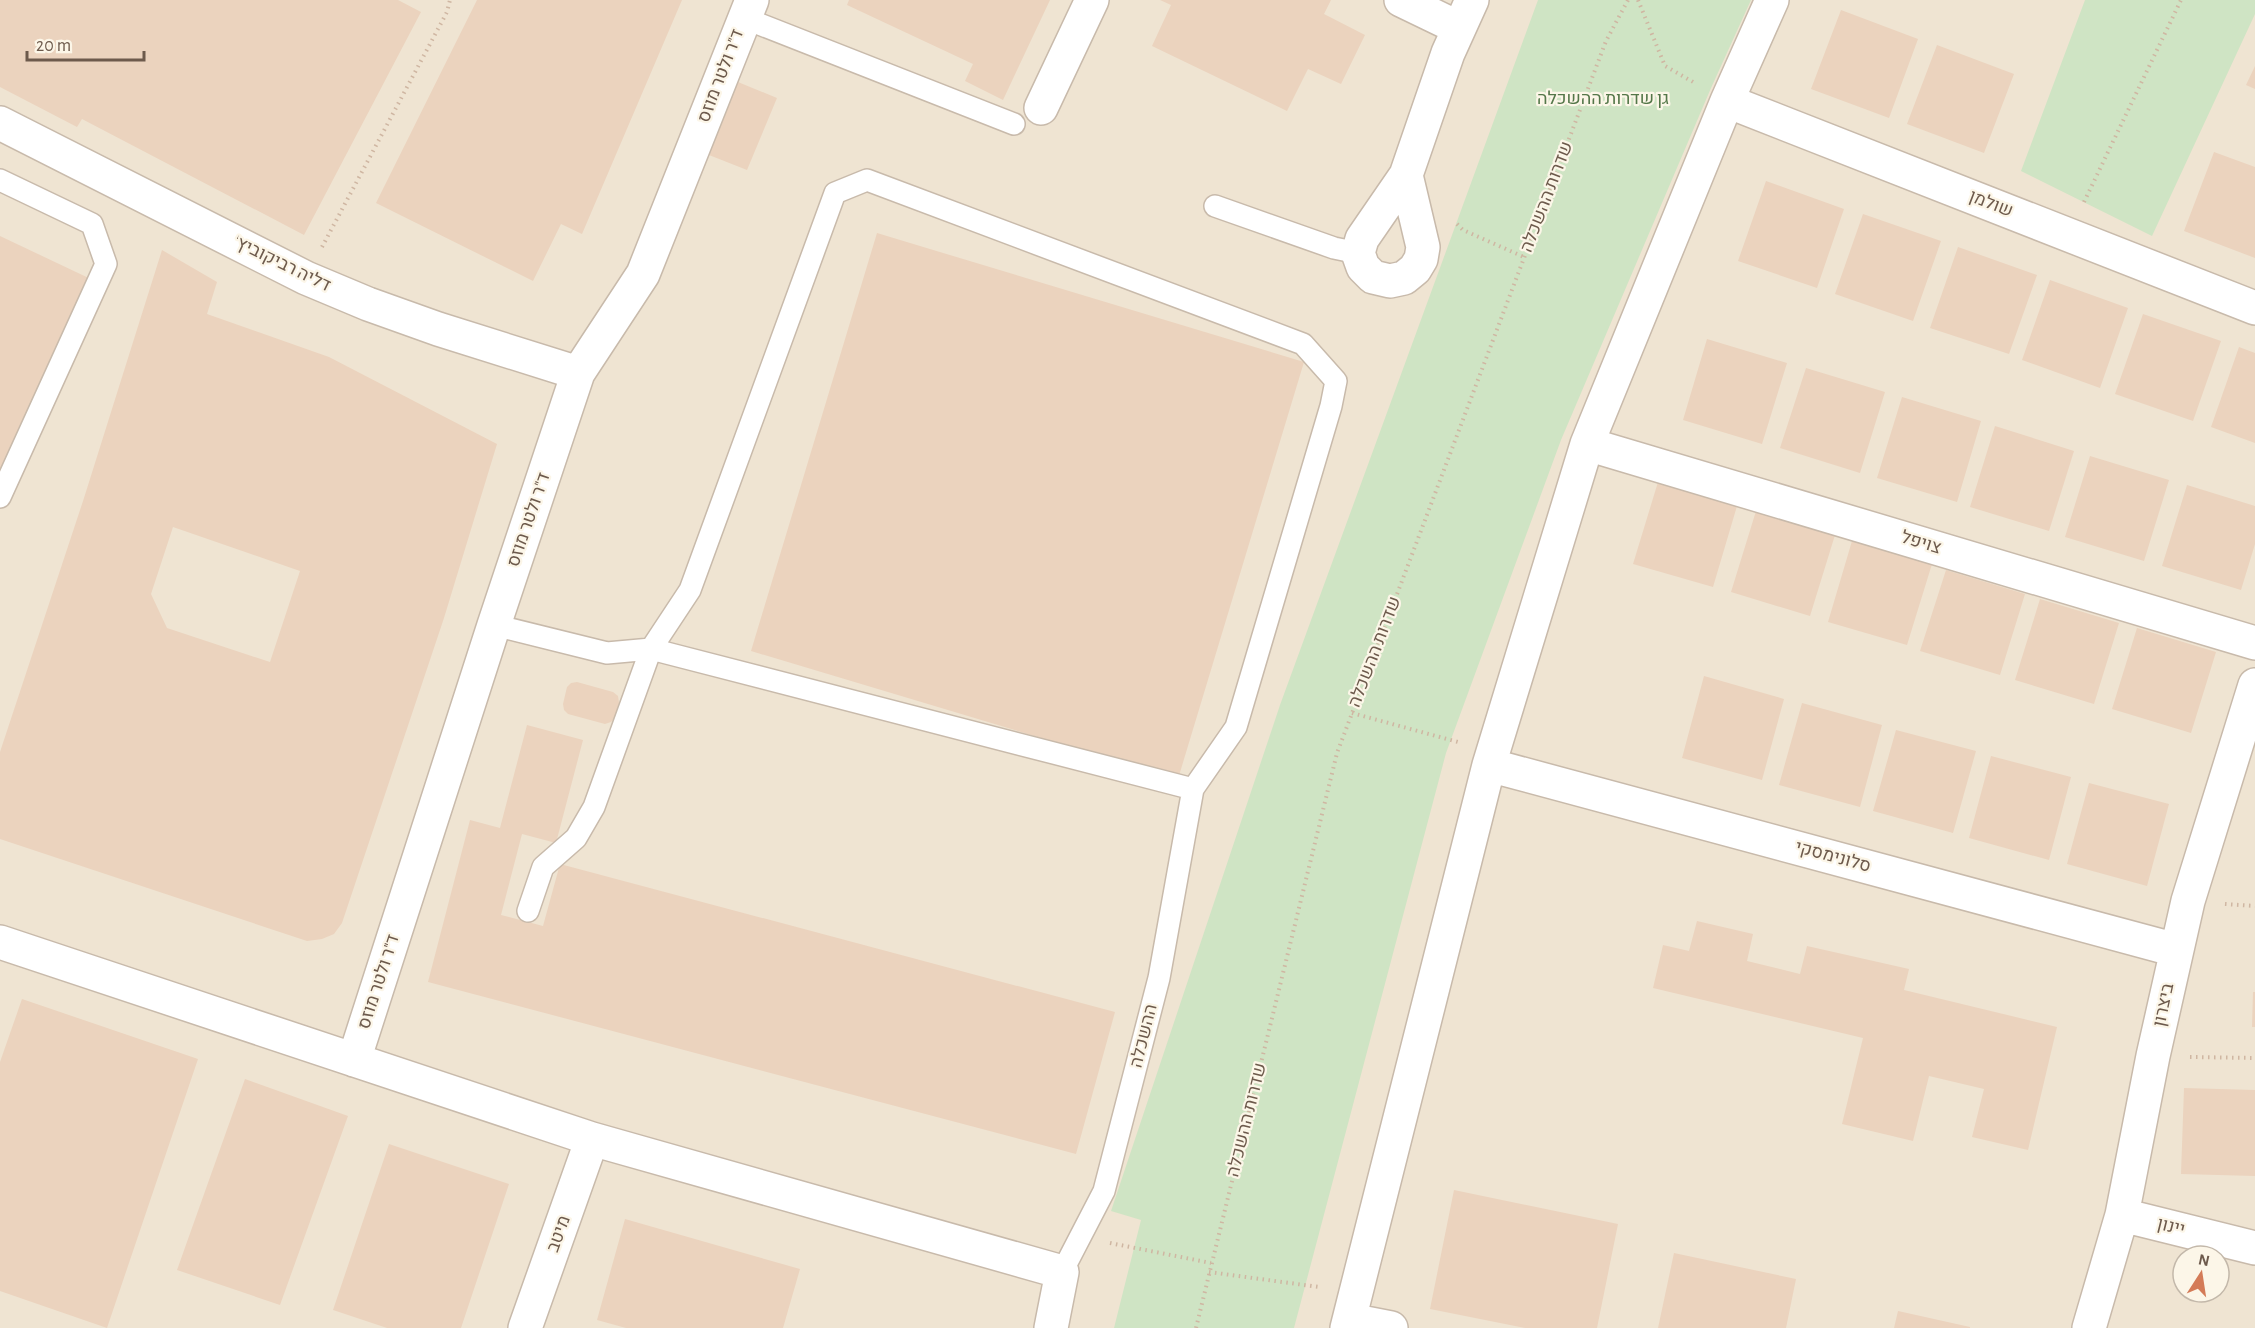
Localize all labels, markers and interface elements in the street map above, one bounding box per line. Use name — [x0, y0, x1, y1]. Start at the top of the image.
scale bar — [27, 24, 144, 62]
street label: ד"ר ולטר מוזס — [695, 27, 747, 125]
text: 20 m — [36, 37, 71, 55]
park label: גן שדרות ההשכלה — [1537, 90, 1669, 108]
street label: שדרות ההשכלה — [1518, 139, 1576, 255]
street label: שולמן — [1967, 187, 2015, 221]
street label: 'דליה רביקוביץ — [231, 233, 333, 295]
street label: ד"ר ולטר מוזס — [504, 471, 554, 569]
street label: צויפל — [1899, 528, 1943, 558]
street label: שדרות ההשכלה — [1346, 594, 1404, 710]
street label: סלונימסקי — [1793, 838, 1873, 876]
street label: ד"ר ולטר מוזס — [355, 932, 403, 1032]
street label: ביצרון — [2151, 981, 2177, 1028]
street label: ההשכלה — [1127, 1002, 1161, 1070]
street label: שדרות ההשכלה — [1224, 1061, 1270, 1179]
street label: מיטב — [544, 1213, 574, 1255]
street label: יינון — [2155, 1215, 2187, 1239]
north arrow — [2171, 1244, 2231, 1304]
text: N — [2197, 1251, 2211, 1269]

